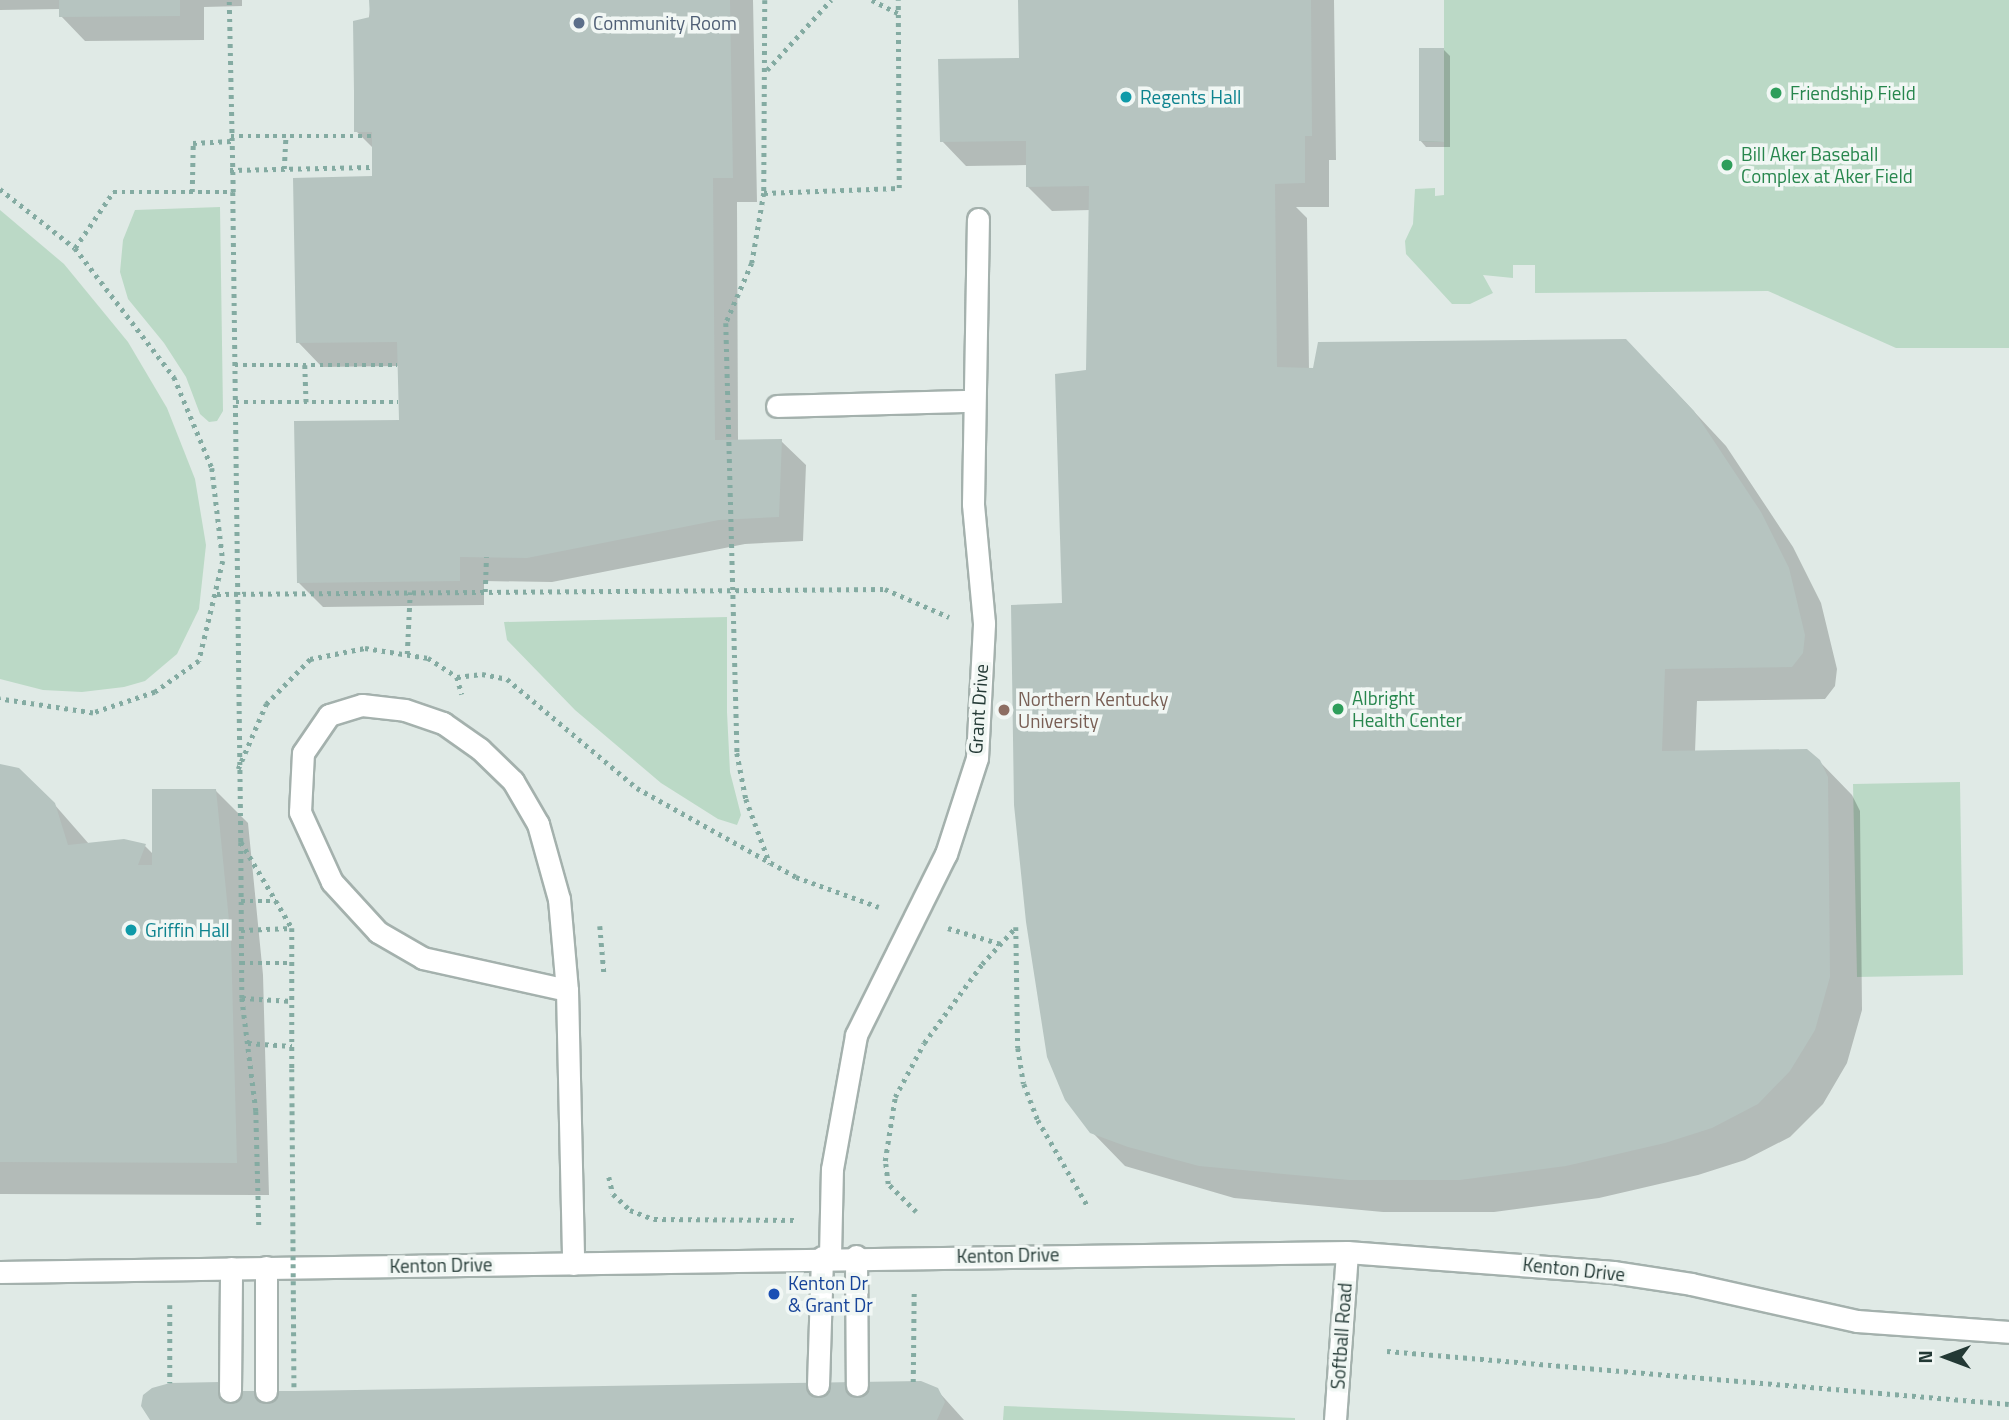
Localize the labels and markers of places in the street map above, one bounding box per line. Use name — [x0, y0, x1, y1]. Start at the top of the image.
place label: Community Room — [593, 12, 737, 34]
marker: Community Room — [571, 15, 587, 31]
place label: Friendship Field — [1790, 82, 1916, 104]
marker: Friendship Field — [1768, 85, 1784, 101]
place label: Regents Hall — [1140, 86, 1241, 108]
marker: Regents Hall — [1118, 89, 1134, 105]
place label: Bill Aker Baseball Complex at Aker Field — [1741, 143, 1913, 187]
marker: Bill Aker Baseball Complex at Aker Field — [1719, 157, 1735, 173]
place label: Albright Health Center — [1352, 687, 1462, 731]
place label: Northern Kentucky University — [1018, 688, 1168, 732]
marker: Albright Health Center — [1330, 701, 1346, 717]
marker: Northern Kentucky University — [996, 702, 1012, 718]
place label: Griffin Hall — [145, 919, 230, 941]
marker: Griffin Hall — [123, 922, 139, 938]
place label: Kenton Dr & Grant Dr — [788, 1272, 873, 1316]
marker: Kenton Dr & Grant Dr — [766, 1286, 782, 1302]

